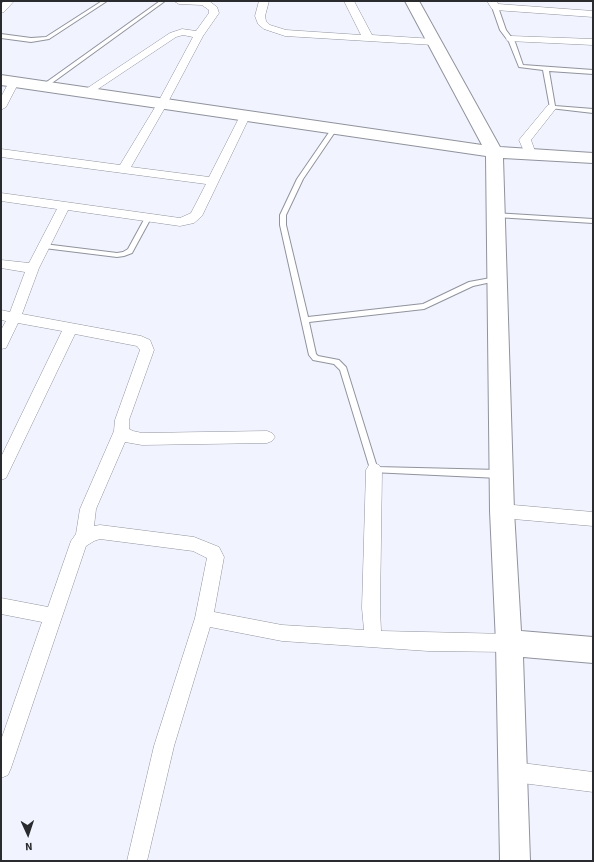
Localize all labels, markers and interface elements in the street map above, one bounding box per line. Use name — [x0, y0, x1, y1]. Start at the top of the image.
north arrow — [8, 814, 48, 854]
text: N — [25, 839, 33, 854]

